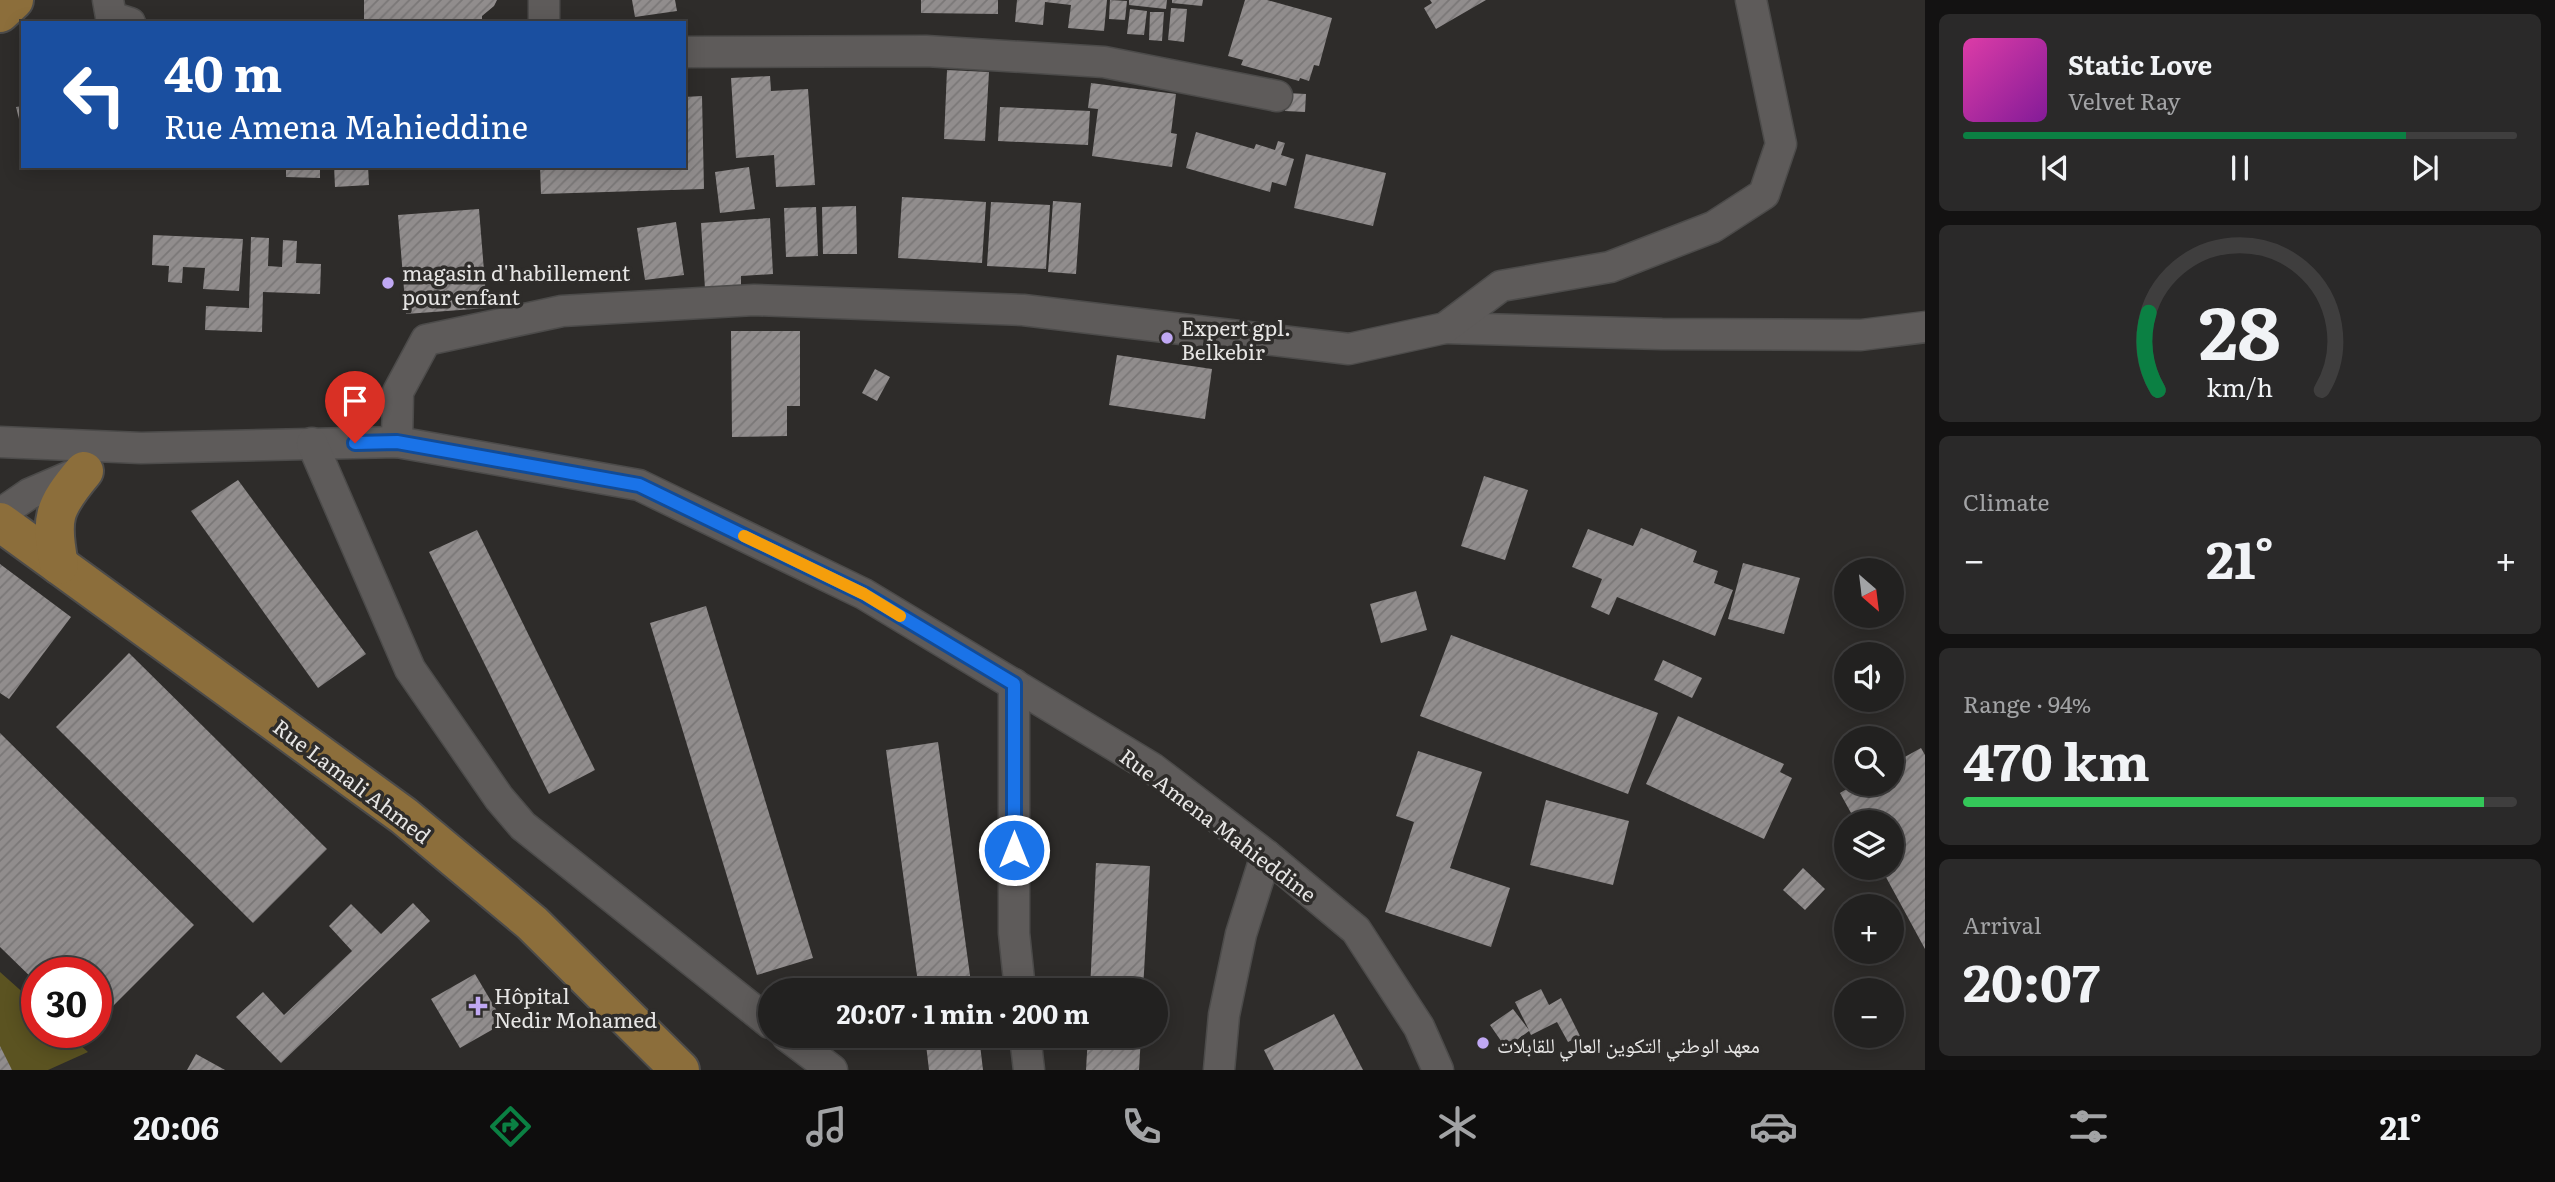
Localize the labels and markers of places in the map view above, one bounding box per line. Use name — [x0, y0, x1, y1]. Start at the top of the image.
place label: magasin d'habillement pour enfant — [402, 256, 631, 311]
marker: magasin d'habillement pour enfant — [380, 275, 396, 291]
place label: Expert gpl. Belkebir — [1181, 311, 1291, 366]
marker: Expert gpl. Belkebir — [1159, 330, 1175, 346]
pin — [325, 371, 385, 443]
place label: Hôpital Nedir Mohamed — [494, 979, 657, 1034]
marker: Hôpital Nedir Mohamed — [468, 996, 488, 1016]
place label: معهد الوطني التكوين العالي للقابلات — [1497, 1028, 1760, 1062]
marker: معهد الوطني التكوين العالي للقابلات — [1475, 1035, 1491, 1051]

